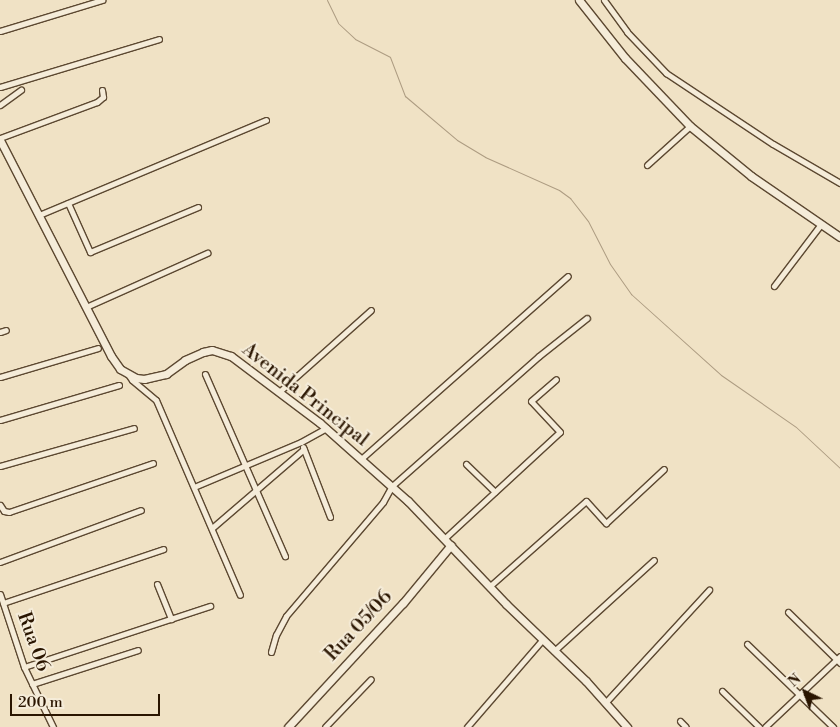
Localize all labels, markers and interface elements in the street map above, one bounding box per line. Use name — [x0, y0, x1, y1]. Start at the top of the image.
street label: Avenida Principal — [237, 339, 373, 451]
street label: Rua 05/06 — [321, 586, 397, 666]
street label: Rua 06 — [12, 609, 54, 675]
north arrow — [780, 667, 830, 717]
text: N — [785, 670, 805, 691]
scale bar — [12, 684, 162, 716]
text: 200 m — [18, 693, 63, 712]

